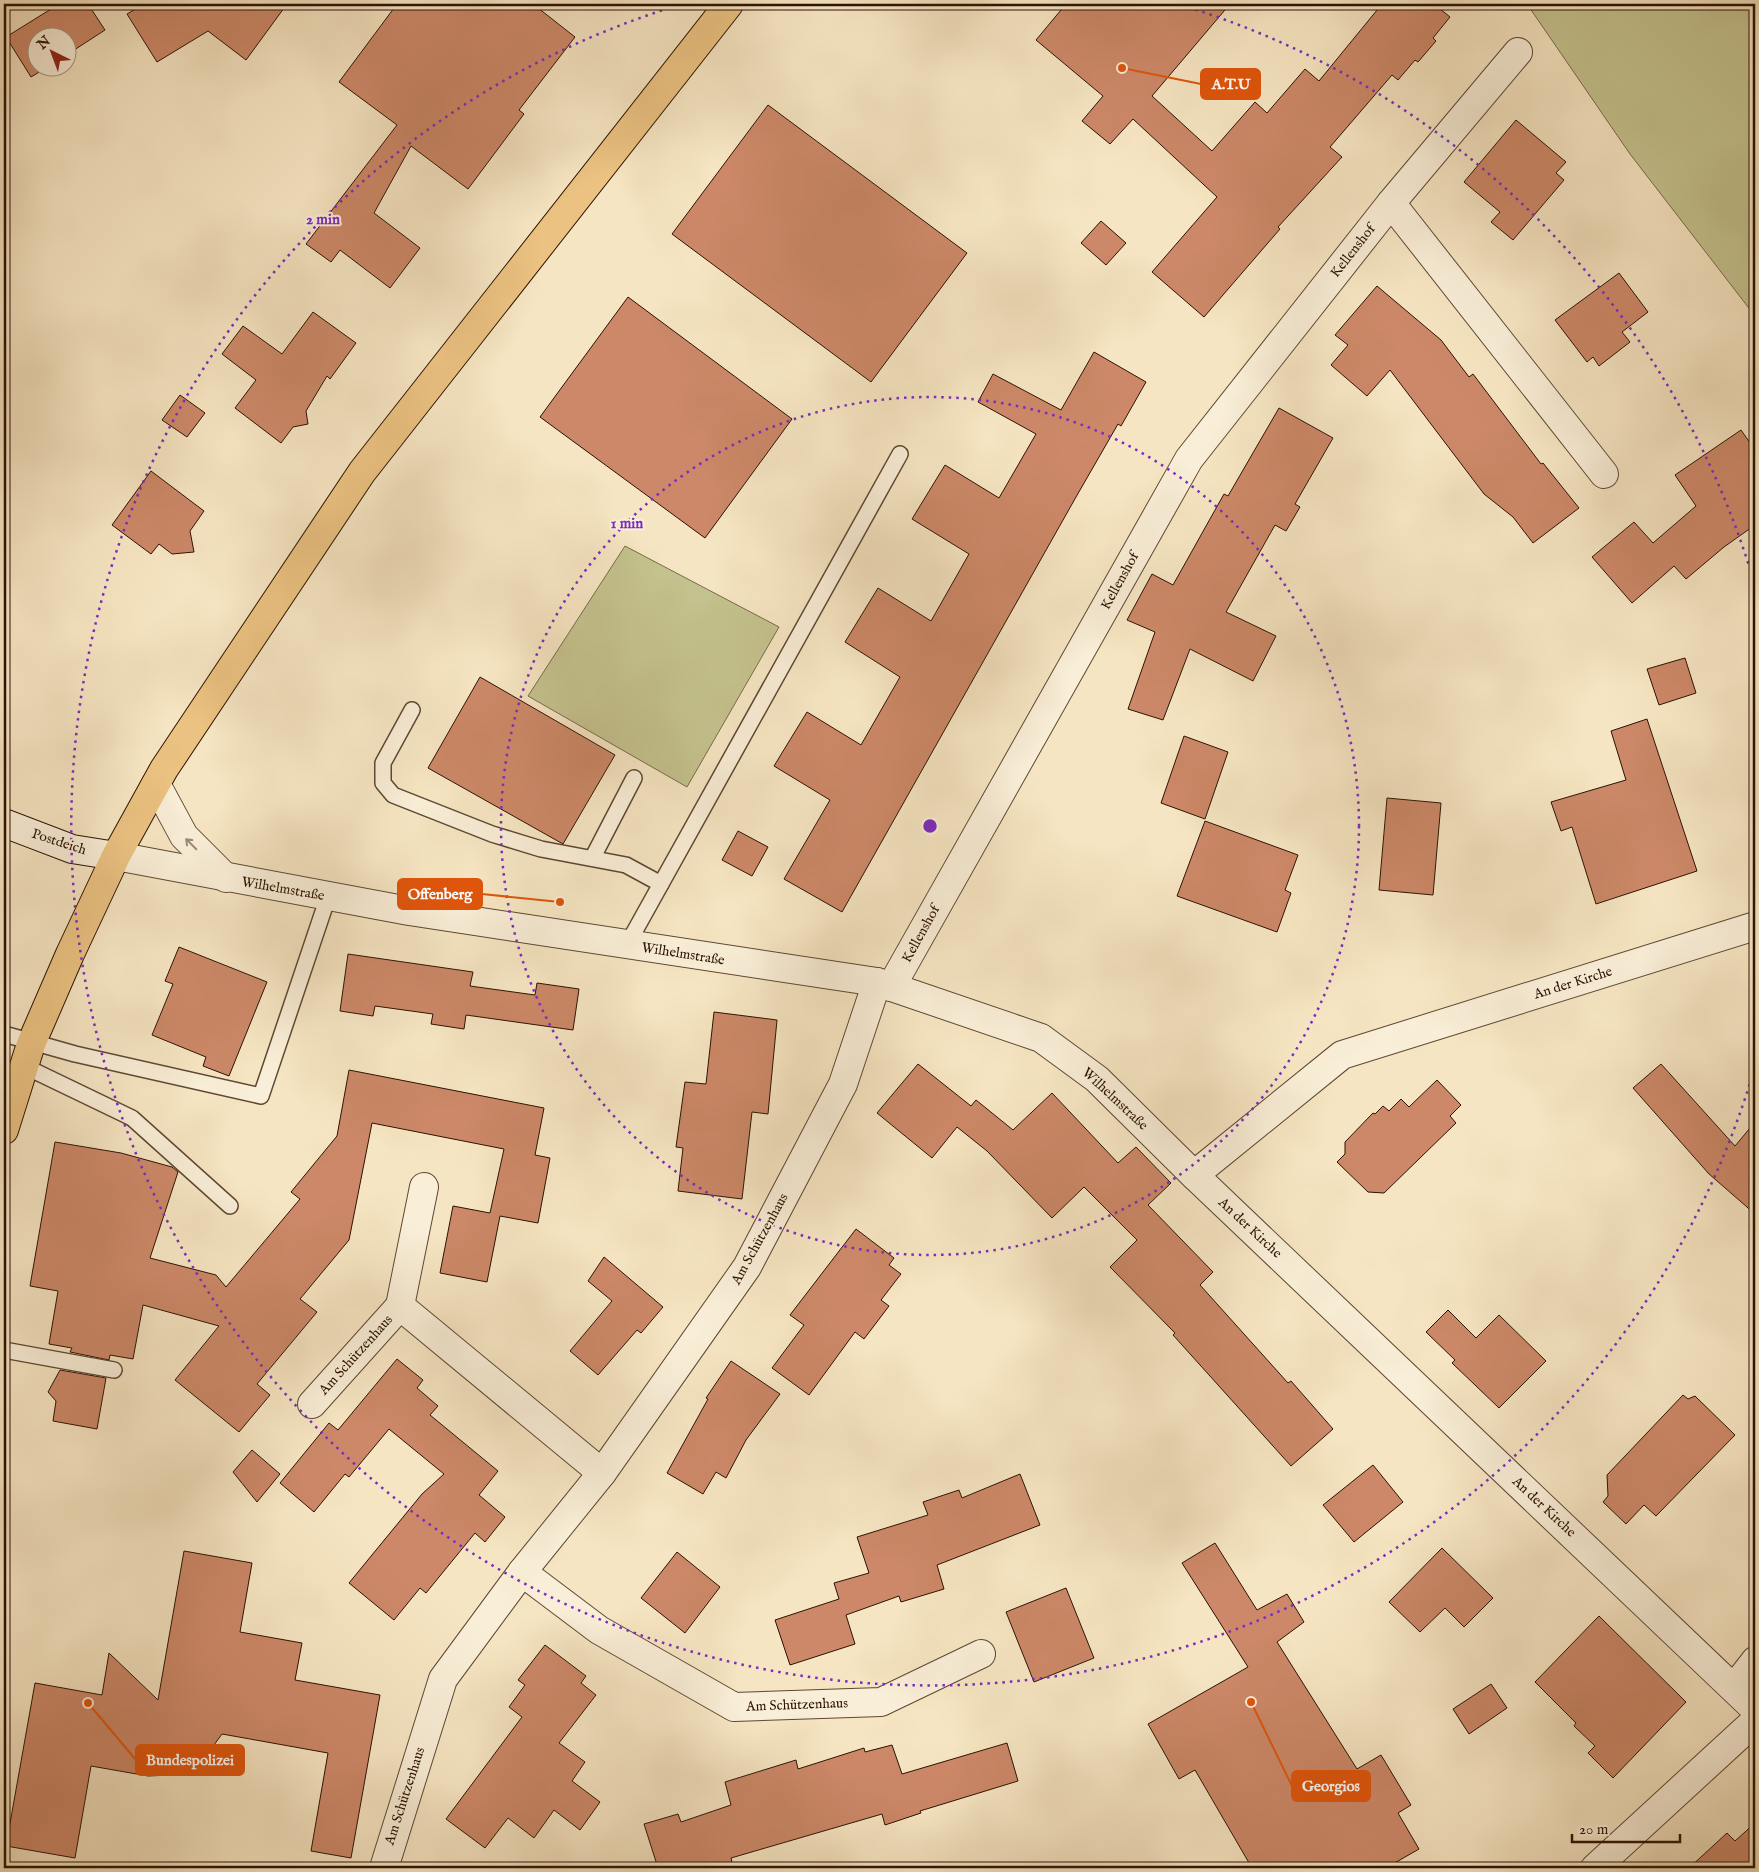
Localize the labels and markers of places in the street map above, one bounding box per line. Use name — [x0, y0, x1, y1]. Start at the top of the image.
callout: A.T.U — [1201, 69, 1260, 99]
centre of rings — [921, 817, 939, 835]
callout: Offenberg — [398, 879, 482, 909]
callout: Bundespolizei — [136, 1745, 244, 1775]
callout: Georgios — [1292, 1771, 1370, 1801]

